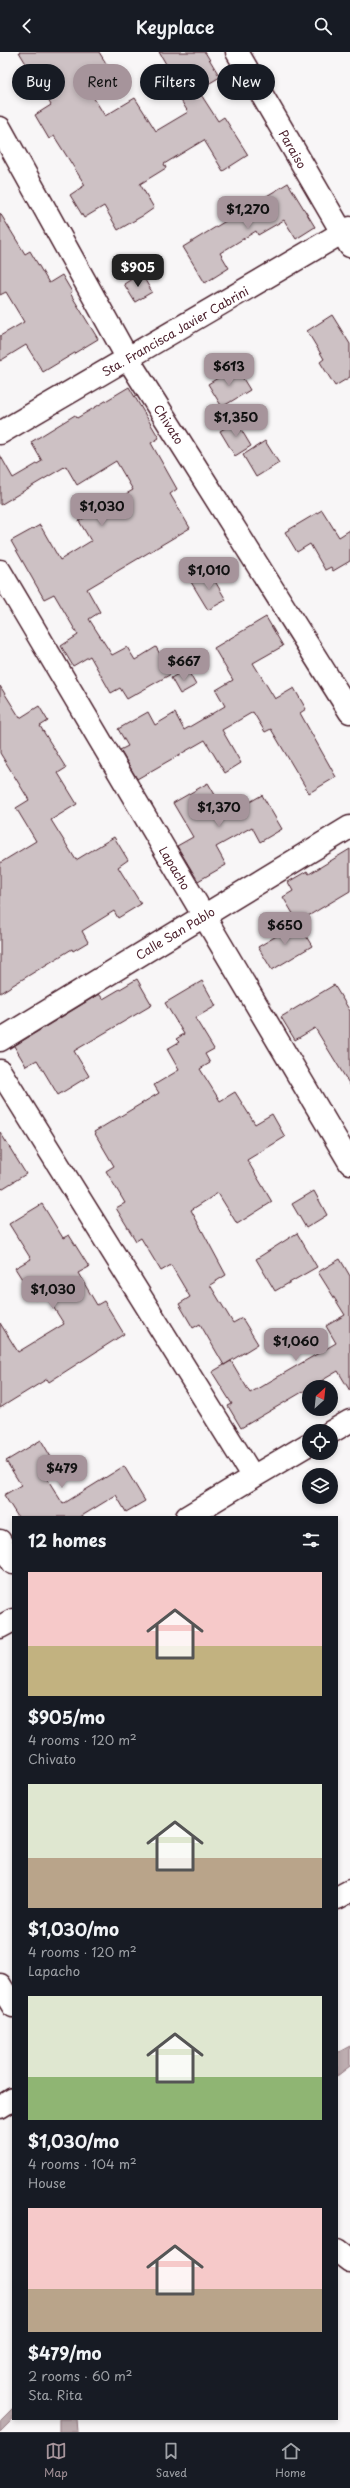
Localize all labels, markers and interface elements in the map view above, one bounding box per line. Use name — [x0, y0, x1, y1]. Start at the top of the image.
text: Keyplace — [136, 13, 214, 40]
icon: back — [16, 15, 38, 37]
icon: search — [312, 15, 334, 37]
chip: Buy — [12, 64, 65, 100]
chip: Rent — [73, 64, 132, 100]
chip: Filters — [140, 64, 209, 100]
chip: New — [217, 64, 275, 100]
street label: Paraiso — [275, 126, 311, 172]
pin: $1,270 — [215, 196, 281, 230]
text: $1,270 — [226, 199, 270, 218]
pin: $905 — [114, 254, 162, 288]
text: $905 — [121, 257, 155, 276]
street label: Sta. Francisca Javier Cabrini — [98, 282, 252, 380]
pin: $613 — [205, 353, 253, 387]
text: $613 — [213, 356, 245, 375]
street label: Chivato — [150, 400, 189, 448]
pin: $1,350 — [203, 404, 269, 438]
text: $1,350 — [214, 407, 258, 426]
pin: $1,030 — [69, 493, 135, 527]
text: $1,030 — [79, 496, 125, 515]
pin: $1,010 — [176, 557, 242, 591]
text: $1,010 — [188, 560, 230, 579]
pin: $667 — [160, 648, 208, 682]
text: $667 — [167, 651, 201, 670]
pin: $1,370 — [186, 794, 252, 828]
text: $1,370 — [197, 797, 241, 816]
street label: Lapacho — [155, 843, 195, 893]
street label: Calle San Pablo — [132, 902, 218, 964]
pin: $650 — [261, 912, 309, 946]
text: $650 — [267, 915, 303, 934]
pin: $1,030 — [20, 1276, 86, 1310]
text: $1,030 — [30, 1279, 76, 1298]
pin: $1,060 — [263, 1328, 329, 1362]
text: $1,060 — [273, 1331, 319, 1350]
north arrow — [302, 1380, 338, 1416]
map controls — [302, 1380, 338, 1504]
button: locate — [302, 1424, 338, 1460]
pin: $479 — [38, 1455, 86, 1489]
text: $479 — [46, 1458, 78, 1477]
button: layers — [302, 1468, 338, 1504]
text: 12 homes — [28, 1527, 106, 1553]
icon: filters — [300, 1529, 322, 1551]
icon: home — [139, 1598, 211, 1670]
text: $905/mo — [28, 1704, 105, 1730]
text: 4 rooms · 120 m² — [28, 1730, 137, 1749]
text: Chivato — [28, 1749, 76, 1768]
icon: home — [139, 1810, 211, 1882]
text: $1,030/mo — [28, 1916, 119, 1942]
text: 4 rooms · 120 m² — [28, 1942, 137, 1961]
text: Lapacho — [28, 1961, 80, 1980]
icon: home — [139, 2022, 211, 2094]
text: $1,030/mo — [28, 2128, 119, 2154]
text: 4 rooms · 104 m² — [28, 2154, 137, 2173]
text: House — [28, 2173, 66, 2192]
icon: home — [139, 2234, 211, 2306]
text: $479/mo — [28, 2340, 102, 2366]
text: 2 rooms · 60 m² — [28, 2366, 133, 2385]
text: Sta. Rita — [28, 2385, 82, 2404]
tab: Map — [44, 2440, 68, 2481]
tab: Saved — [156, 2440, 187, 2481]
tab: Home — [275, 2440, 306, 2481]

